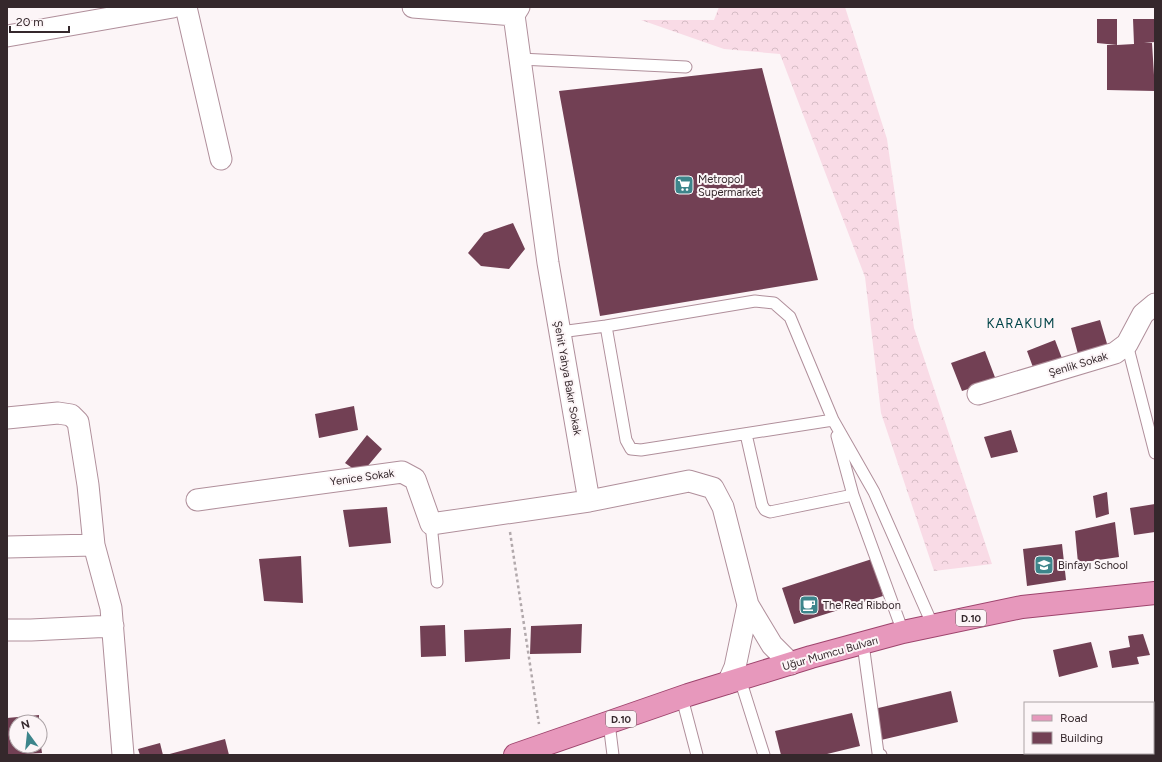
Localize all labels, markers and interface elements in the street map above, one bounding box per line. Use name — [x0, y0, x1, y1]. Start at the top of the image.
scale bar — [10, 8, 69, 34]
text: 20 m — [16, 15, 44, 29]
place label: Metropol Supermarket — [698, 173, 761, 199]
supermarket icon: Metropol Supermarket — [673, 174, 695, 196]
district label: KARAKUM — [987, 316, 1055, 331]
street label: Şehit Yahya Bakır Sokak — [551, 320, 584, 437]
street label: Şenlik Sokak — [1047, 349, 1110, 380]
street label: Yenice Sokak — [329, 466, 396, 488]
school or university icon: Binfayı School — [1033, 554, 1055, 576]
place label: Binfayı School — [1058, 559, 1128, 572]
cafe icon: The Red Ribbon — [798, 594, 820, 616]
place label: The Red Ribbon — [823, 599, 901, 612]
road number: D.10 — [956, 610, 986, 626]
street label: Uğur Mumcu Bulvarı — [781, 634, 880, 673]
legend — [1024, 702, 1154, 754]
road number: D.10 — [606, 711, 636, 727]
text: Road — [1060, 711, 1088, 725]
north arrow — [8, 714, 48, 754]
text: N — [20, 717, 31, 732]
text: Building — [1060, 731, 1103, 745]

